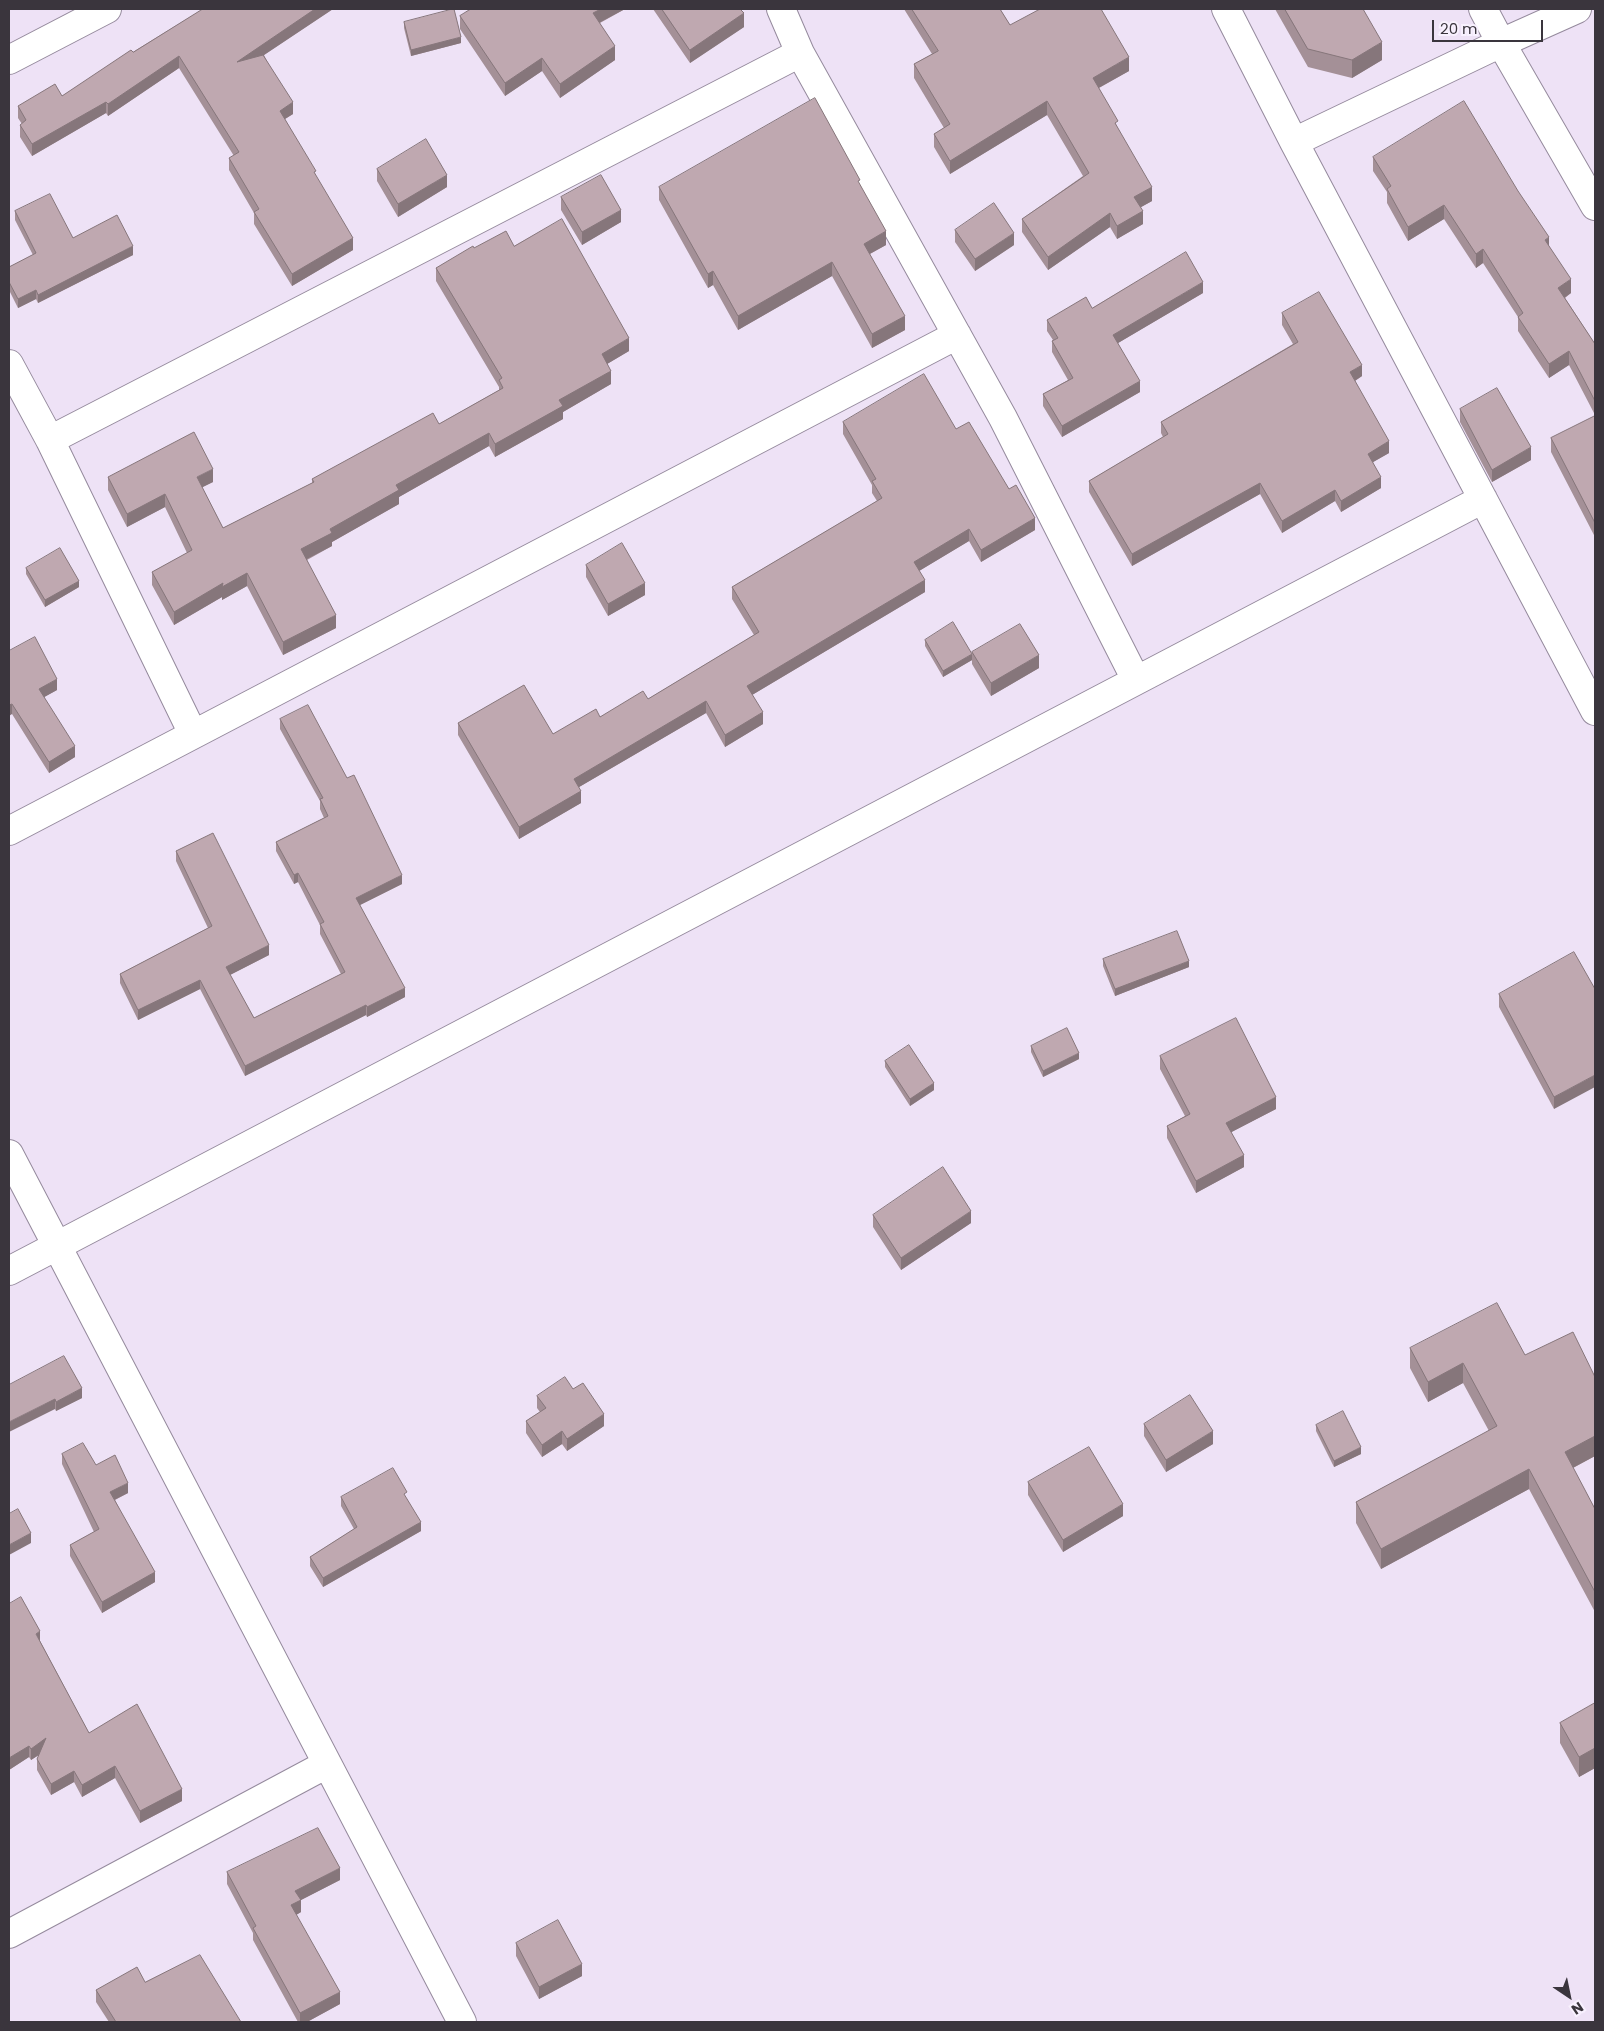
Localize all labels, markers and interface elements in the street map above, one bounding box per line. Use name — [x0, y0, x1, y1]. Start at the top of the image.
scale bar — [1434, 10, 1545, 42]
text: 20 m — [1440, 18, 1478, 39]
north arrow — [1544, 1971, 1594, 2021]
text: N — [1567, 1997, 1587, 2020]

